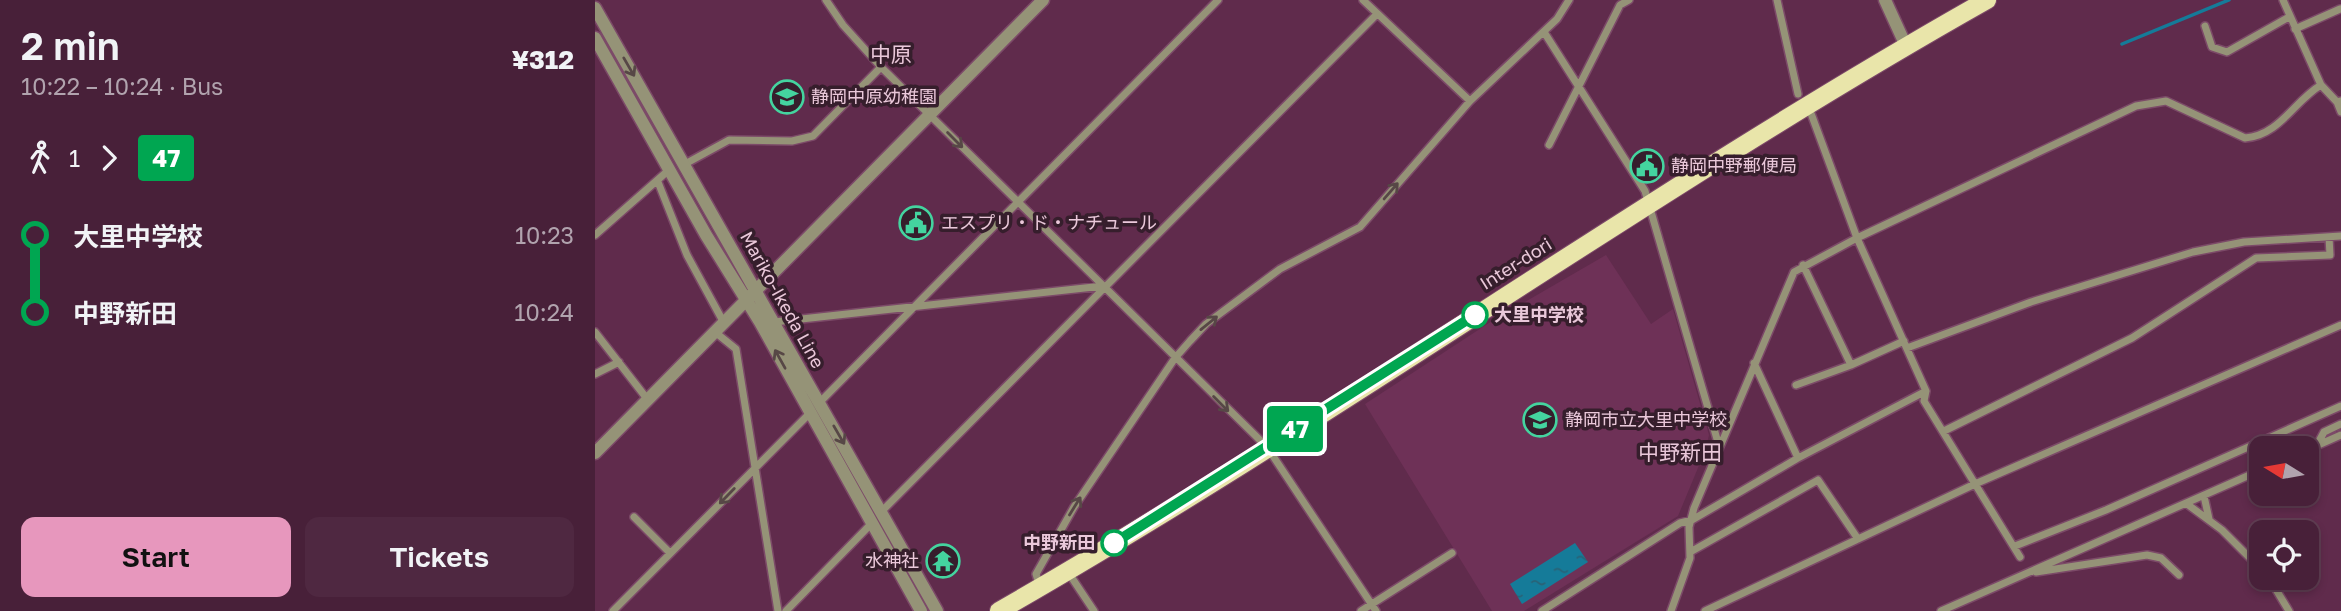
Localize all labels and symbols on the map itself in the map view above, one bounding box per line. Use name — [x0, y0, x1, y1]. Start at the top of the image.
district label: 中原 — [870, 41, 912, 67]
one-way arrow — [622, 57, 636, 77]
school or university icon: 静岡中原幼稚園 — [768, 78, 806, 116]
place label: 静岡中原幼稚園 — [811, 85, 937, 107]
one-way arrow — [946, 131, 963, 148]
public building icon: 静岡中野郵便局 — [1628, 147, 1666, 185]
place label: 静岡中野郵便局 — [1671, 154, 1797, 176]
one-way arrow — [1383, 183, 1400, 200]
public building icon: エスプリ・ド・ナチュール — [897, 204, 935, 242]
place label: エスプリ・ド・ナチュール — [941, 211, 1157, 233]
street label: Mariko-Ikeda Line — [736, 227, 830, 372]
street label: Inter-dori — [1475, 232, 1556, 294]
marker: 大里中学校 — [1462, 302, 1488, 328]
place label: 大里中学校 — [1494, 303, 1584, 325]
one-way arrow — [1200, 316, 1218, 331]
one-way arrow — [773, 349, 786, 370]
one-way arrow — [1212, 395, 1229, 412]
school or university icon: 静岡市立大里中学校 — [1521, 401, 1559, 439]
line badge: 47 — [1263, 406, 1327, 452]
place label: 静岡市立大里中学校 — [1565, 408, 1727, 430]
one-way arrow — [832, 425, 846, 445]
north arrow — [2249, 436, 2319, 506]
district label: 中野新田 — [1638, 439, 1722, 465]
one-way arrow — [718, 487, 735, 504]
one-way arrow — [1068, 496, 1082, 516]
marker: 中野新田 — [1101, 530, 1127, 556]
place label: 中野新田 — [1023, 531, 1095, 553]
temple icon: 水神社 — [924, 542, 962, 580]
place label: 水神社 — [865, 549, 919, 571]

